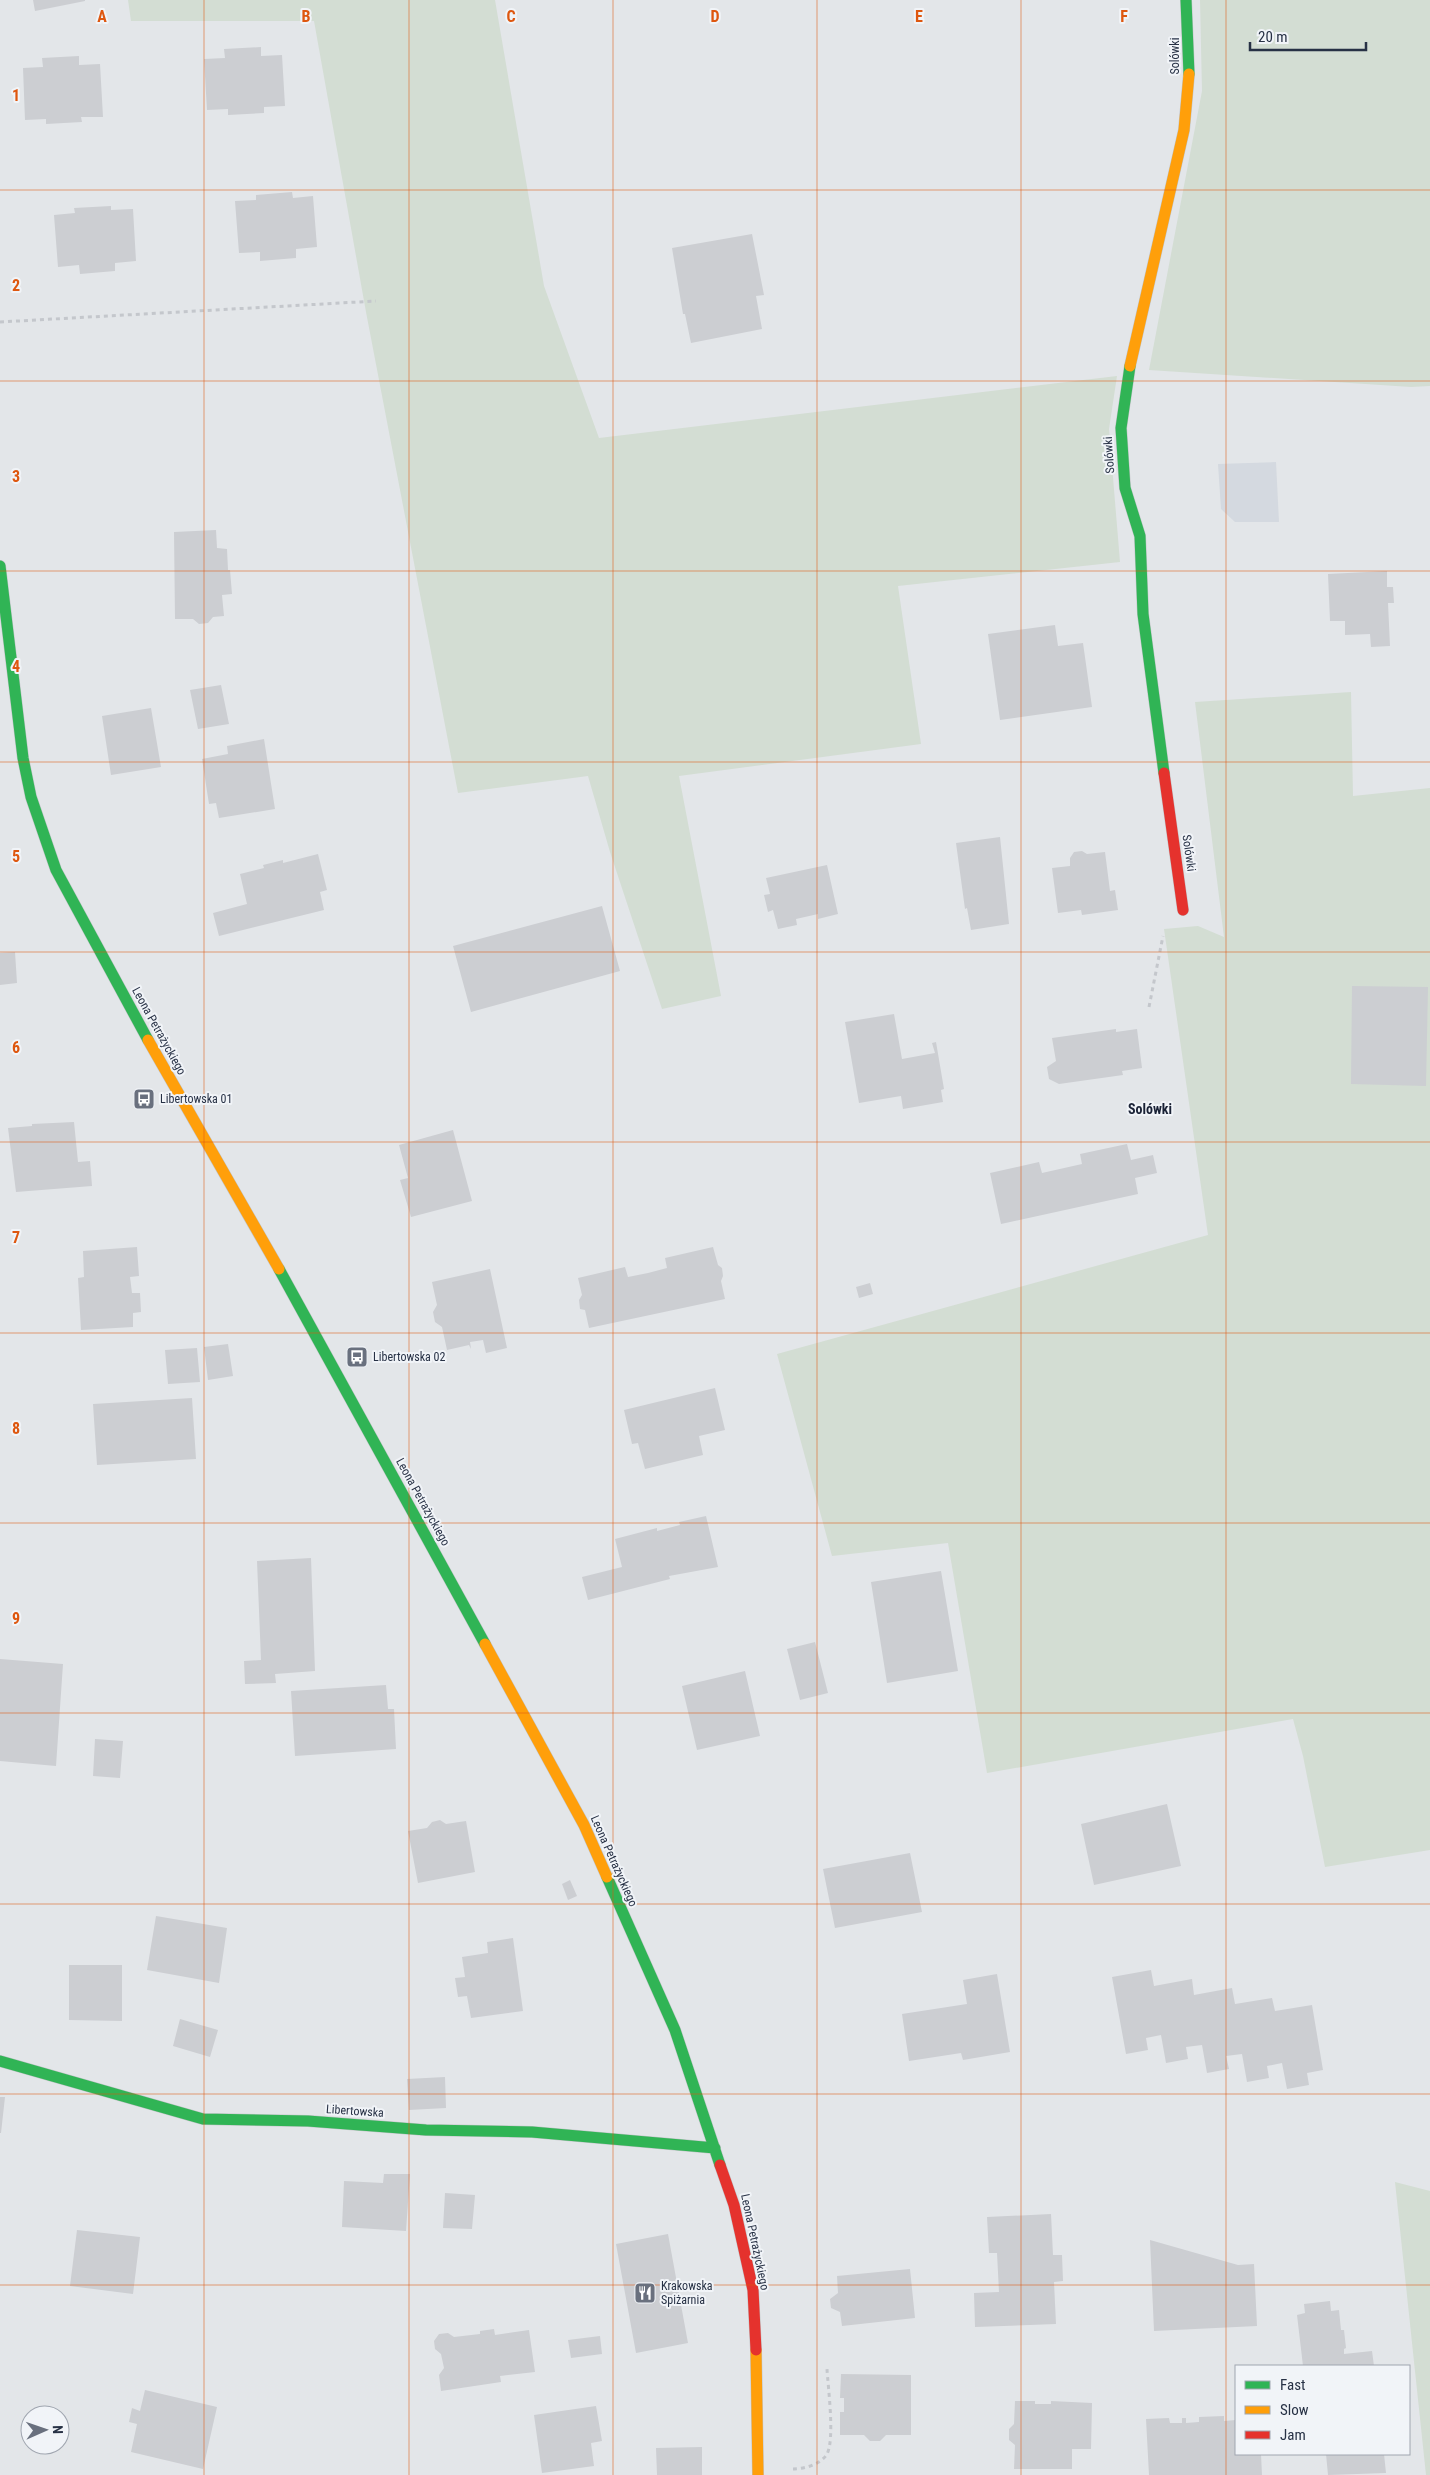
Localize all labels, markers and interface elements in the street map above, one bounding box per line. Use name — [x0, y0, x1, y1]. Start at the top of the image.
text: A — [97, 7, 107, 26]
text: B — [302, 7, 311, 26]
text: C — [506, 7, 516, 26]
text: D — [710, 7, 720, 26]
text: E — [915, 7, 923, 26]
text: F — [1120, 7, 1128, 26]
scale bar — [1250, 20, 1366, 52]
text: 20 m — [1258, 28, 1288, 46]
street label: Solówki — [1168, 38, 1182, 74]
text: 1 — [12, 86, 20, 105]
text: 2 — [12, 276, 20, 295]
street label: Solówki — [1101, 436, 1117, 474]
text: 3 — [12, 467, 20, 486]
text: 4 — [12, 657, 20, 676]
street label: Solówki — [1179, 834, 1199, 872]
text: 5 — [12, 847, 20, 866]
street label: Leona Petrażyckiego — [129, 985, 189, 1077]
text: 6 — [12, 1038, 20, 1057]
bus stop icon: Libertowska 01 — [132, 1087, 156, 1111]
place label: Libertowska 01 — [160, 1092, 232, 1106]
district label: Solówki — [1128, 1101, 1172, 1117]
text: 7 — [12, 1228, 20, 1247]
bus stop icon: Libertowska 02 — [345, 1345, 369, 1369]
place label: Libertowska 02 — [373, 1350, 446, 1364]
text: 8 — [12, 1419, 20, 1438]
street label: Leona Petrażyckiego — [393, 1456, 453, 1548]
text: 9 — [12, 1609, 20, 1628]
street label: Leona Petrażyckiego — [588, 1813, 640, 1909]
street label: Libertowska — [326, 2102, 385, 2120]
street label: Leona Petrażyckiego — [738, 2193, 772, 2291]
place label: Krakowska Spiżarnia — [661, 2279, 713, 2307]
restaurant icon: Krakowska Spiżarnia — [633, 2281, 657, 2305]
legend — [1235, 2365, 1410, 2455]
text: Fast — [1280, 2376, 1305, 2394]
text: Slow — [1280, 2401, 1309, 2419]
north arrow — [20, 2405, 70, 2455]
text: N — [50, 2425, 66, 2434]
text: Jam — [1280, 2426, 1306, 2444]

